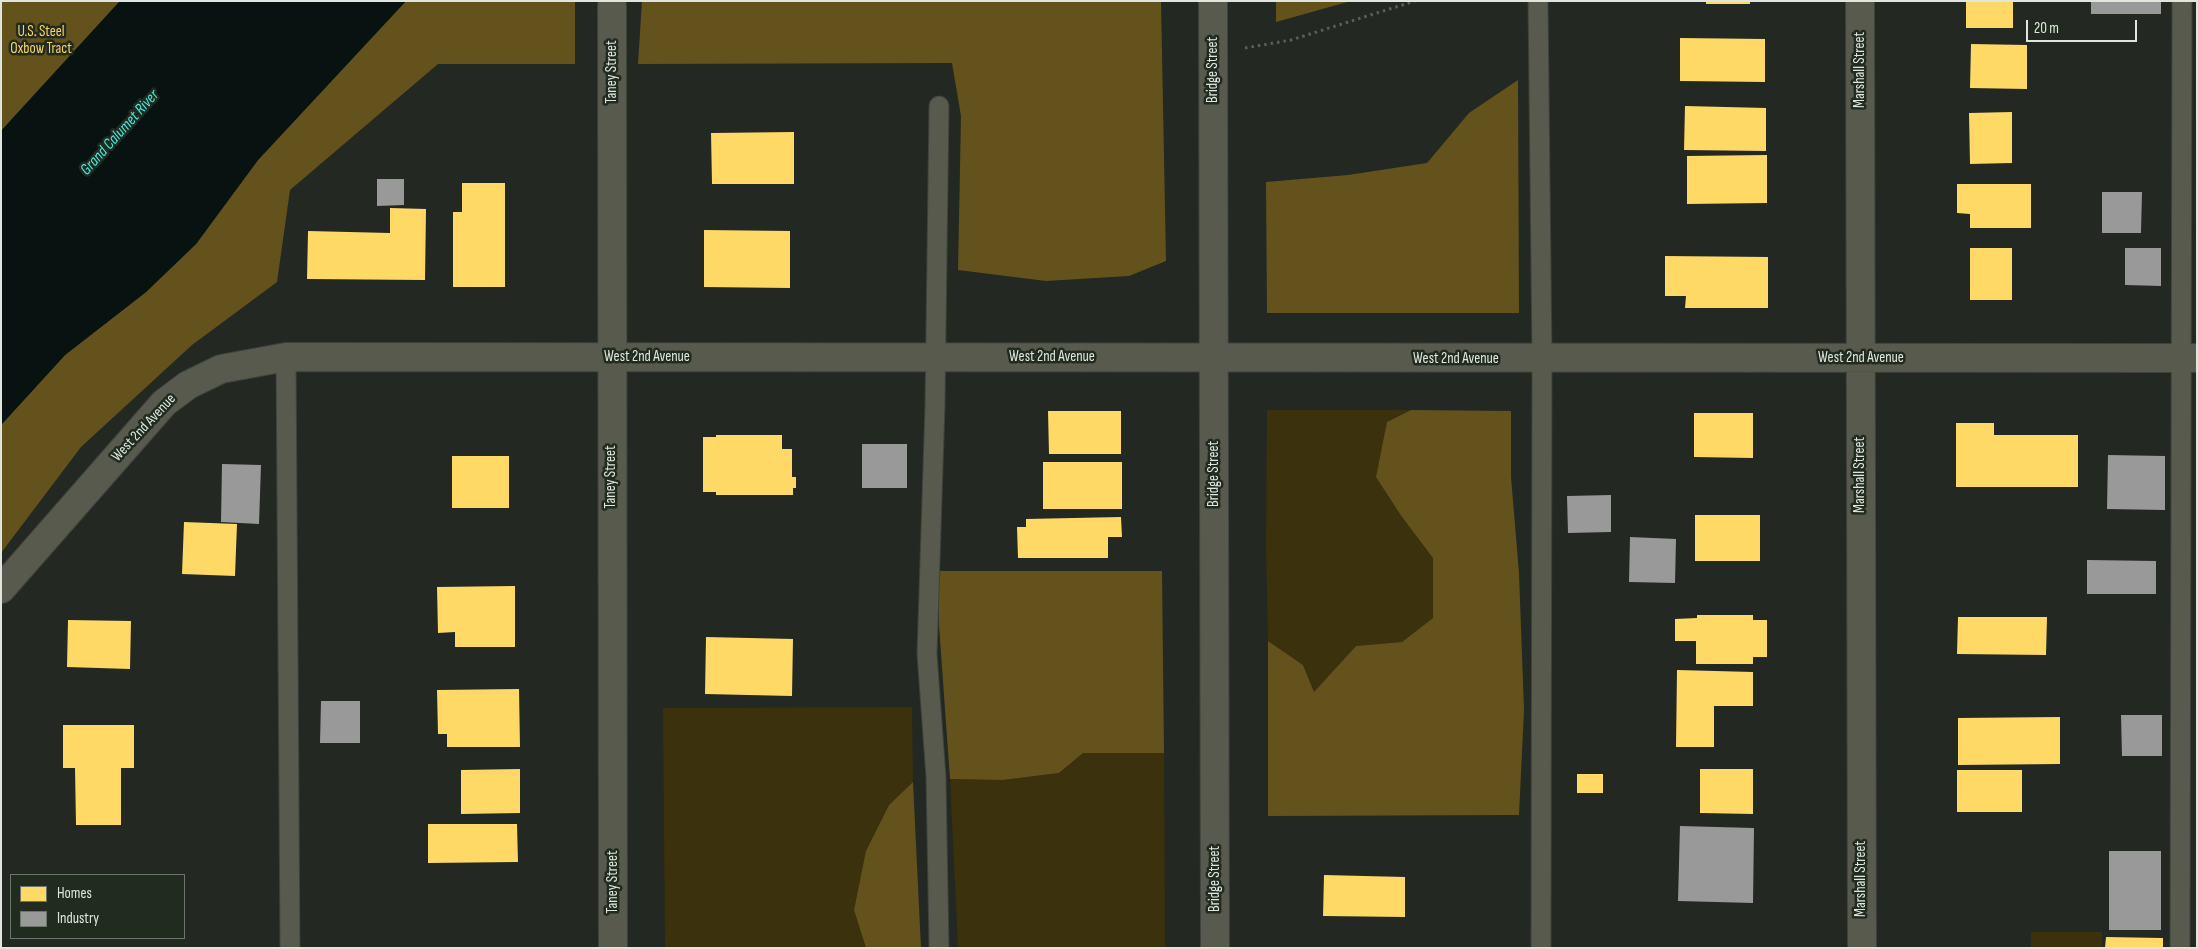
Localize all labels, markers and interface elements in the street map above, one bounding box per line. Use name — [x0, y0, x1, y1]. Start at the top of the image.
scale bar — [2028, 10, 2139, 42]
text: 20 m — [2034, 19, 2059, 38]
park label: U.S. Steel Oxbow Tract — [10, 23, 72, 58]
street label: Marshall Street — [1851, 32, 1869, 108]
street label: Bridge Street — [1204, 37, 1222, 103]
street label: Taney Street — [603, 40, 621, 104]
water label: Grand Calumet River — [77, 86, 163, 180]
street label: West 2nd Avenue — [604, 348, 690, 366]
street label: West 2nd Avenue — [1009, 348, 1095, 366]
street label: West 2nd Avenue — [1818, 349, 1904, 367]
street label: West 2nd Avenue — [1413, 350, 1499, 368]
street label: West 2nd Avenue — [108, 390, 180, 466]
street label: Marshall Street — [1851, 437, 1869, 513]
street label: Bridge Street — [1205, 441, 1223, 507]
street label: Taney Street — [602, 445, 620, 509]
street label: Marshall Street — [1852, 841, 1870, 917]
street label: Bridge Street — [1206, 846, 1224, 912]
street label: Taney Street — [604, 850, 622, 914]
legend — [10, 874, 185, 939]
text: Homes — [57, 884, 92, 903]
text: Industry — [57, 909, 99, 928]

